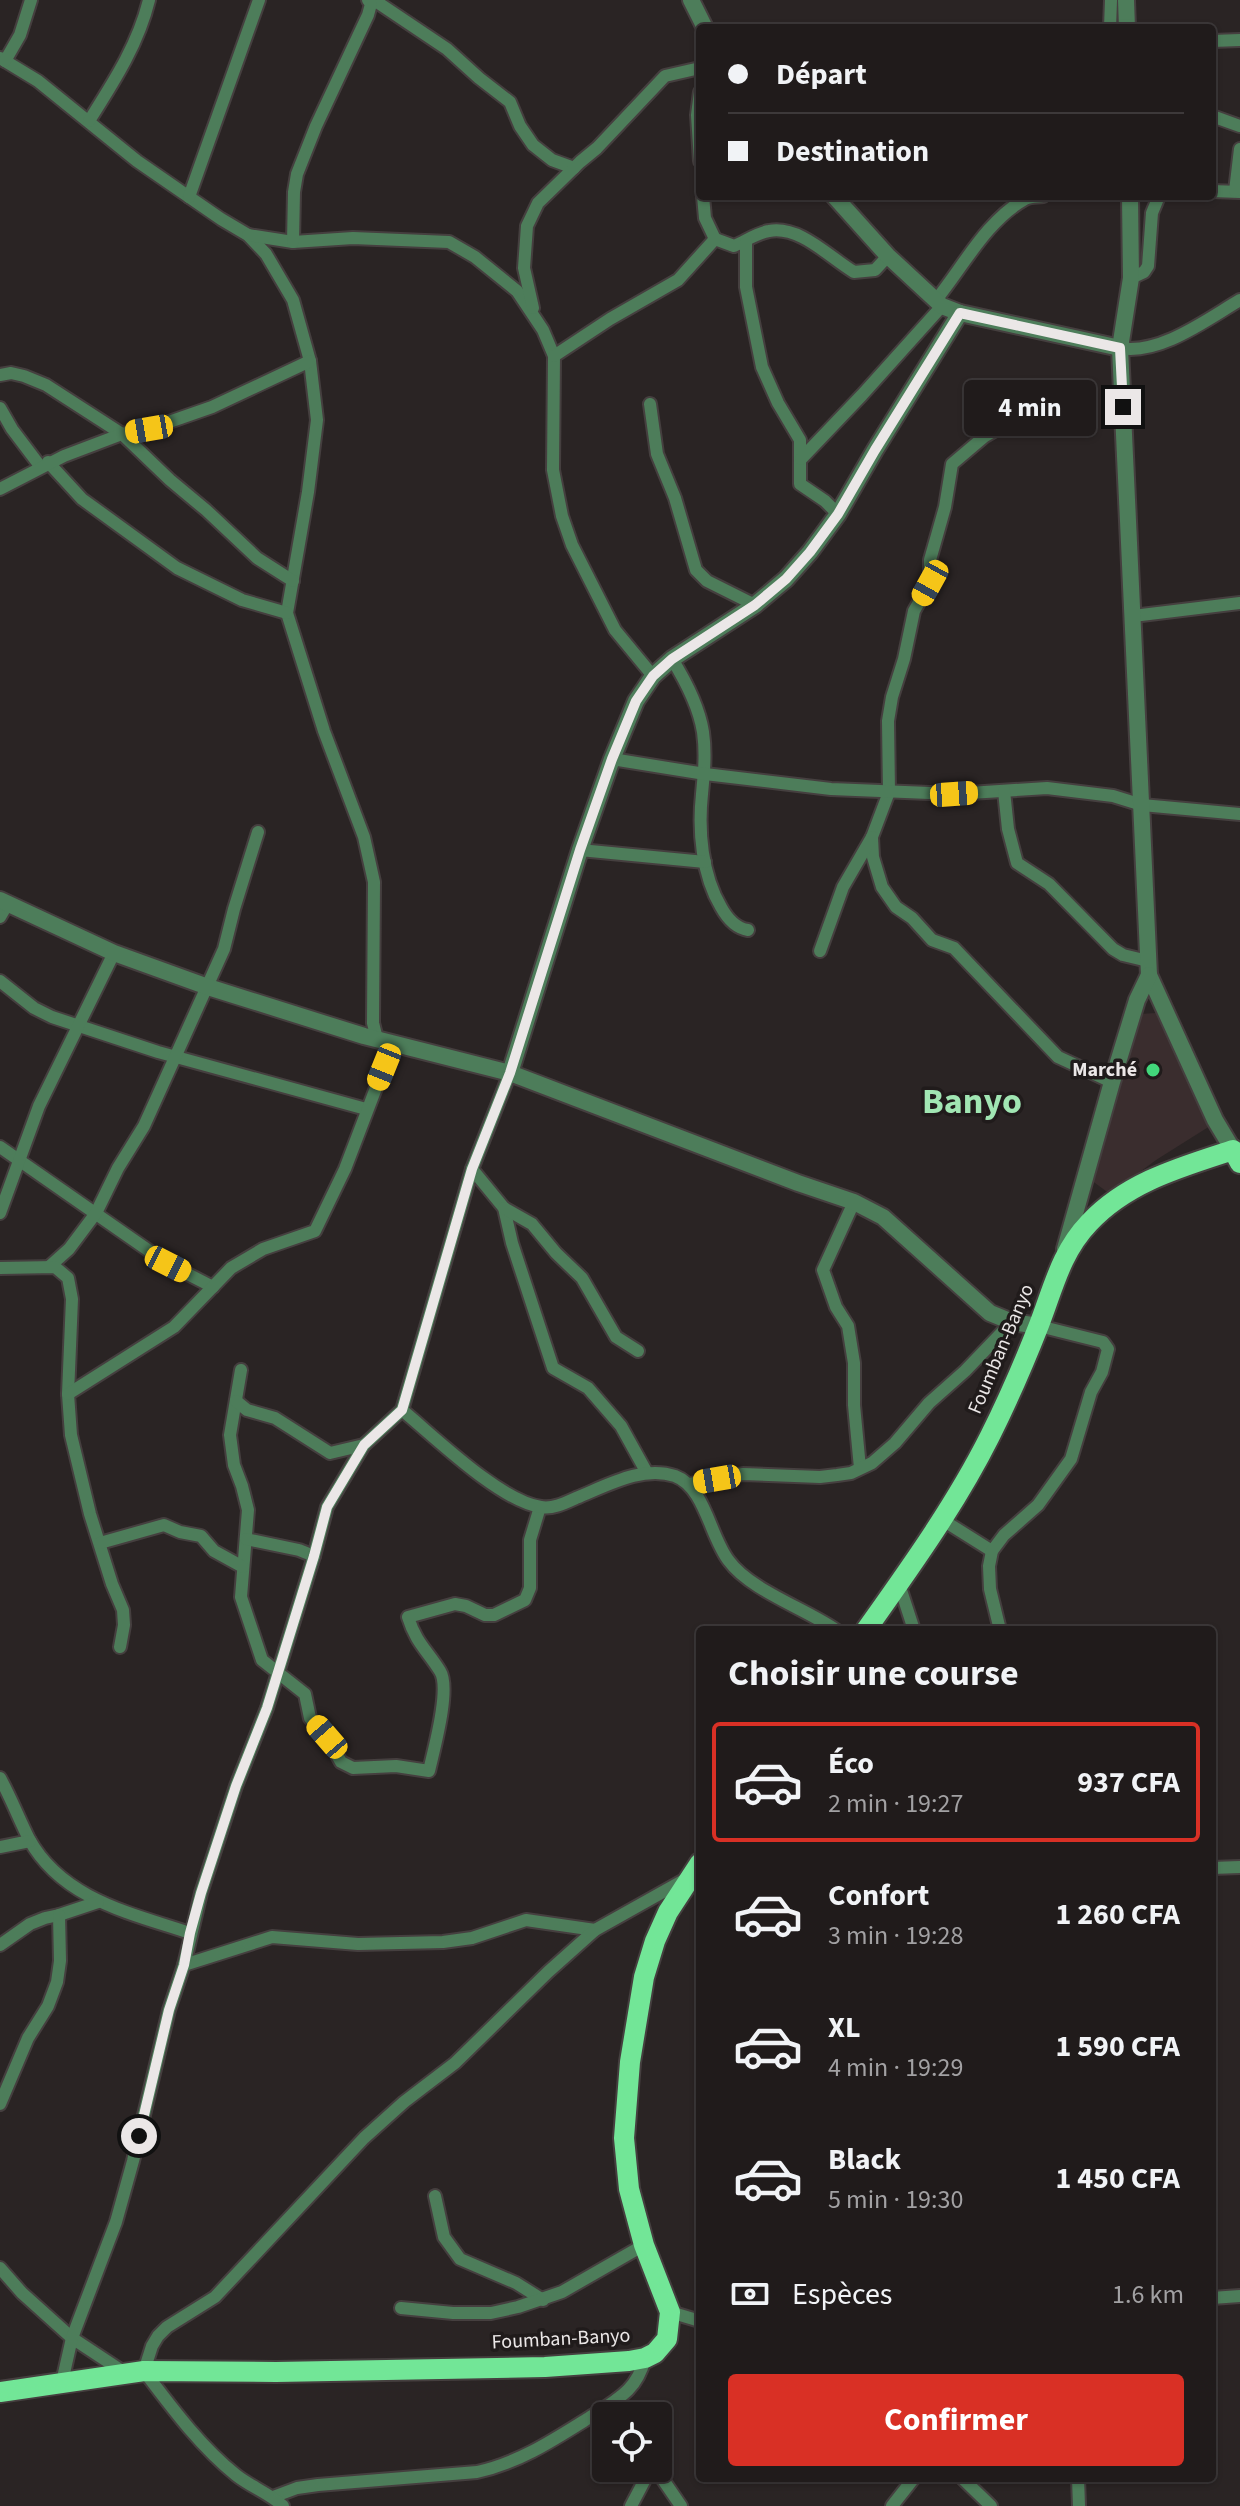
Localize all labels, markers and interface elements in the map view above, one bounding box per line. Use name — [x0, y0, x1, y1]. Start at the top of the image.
text: Départ — [776, 53, 867, 96]
text: Destination — [776, 130, 929, 173]
callout: 4 min — [963, 379, 1095, 435]
text: 4 min — [998, 389, 1062, 426]
route end — [1105, 389, 1141, 425]
car — [123, 413, 175, 445]
car — [908, 556, 952, 610]
car — [929, 780, 979, 808]
car — [364, 1040, 404, 1094]
place label: Marché — [1072, 1056, 1137, 1084]
marker: Marché — [1144, 1061, 1162, 1079]
district label: Banyo — [922, 1076, 1022, 1127]
car — [141, 1242, 195, 1286]
street label: Foumban-Banyo — [961, 1280, 1041, 1418]
car — [691, 1463, 743, 1495]
text: Choisir une course — [728, 1648, 1019, 1699]
car — [302, 1711, 352, 1763]
text: Éco — [828, 1742, 874, 1785]
icon: car — [732, 1746, 804, 1818]
text: 937 CFA — [1077, 1761, 1180, 1804]
text: 2 min · 19:27 — [828, 1785, 963, 1822]
text: Confort — [828, 1874, 929, 1917]
icon: car — [732, 1878, 804, 1950]
text: 1 260 CFA — [1055, 1893, 1180, 1936]
text: 3 min · 19:28 — [828, 1917, 963, 1954]
text: XL — [828, 2006, 861, 2049]
icon: car — [732, 2010, 804, 2082]
text: 1 590 CFA — [1055, 2025, 1180, 2068]
text: 4 min · 19:29 — [828, 2049, 963, 2086]
route start — [121, 2118, 157, 2154]
text: Black — [828, 2138, 901, 2181]
icon: car — [732, 2142, 804, 2214]
text: 1 450 CFA — [1055, 2157, 1180, 2200]
text: 5 min · 19:30 — [828, 2181, 963, 2218]
icon: cash — [728, 2272, 772, 2316]
text: Espèces — [792, 2273, 892, 2316]
text: 1.6 km — [1112, 2276, 1184, 2313]
street label: Foumban-Banyo — [491, 2321, 631, 2357]
button: Confirmer — [728, 2374, 1184, 2466]
map controls — [592, 2402, 672, 2482]
button: locate — [592, 2402, 672, 2482]

